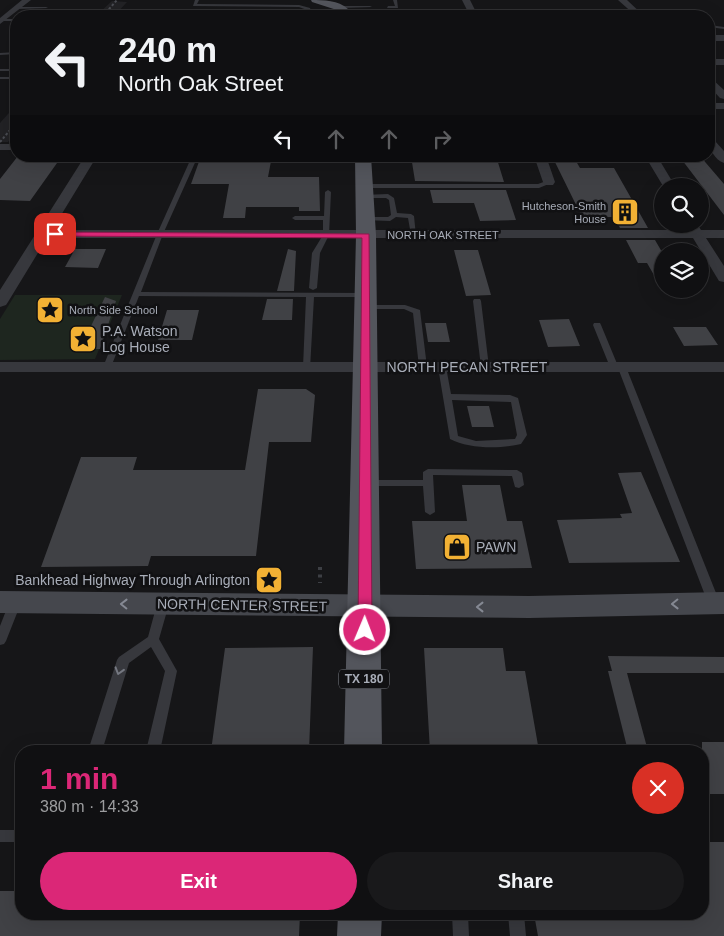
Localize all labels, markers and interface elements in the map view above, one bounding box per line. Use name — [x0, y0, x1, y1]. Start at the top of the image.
icon: left — [35, 30, 100, 95]
text: 240 m — [118, 30, 217, 69]
text: North Oak Street — [118, 71, 283, 96]
icon: left — [269, 125, 297, 153]
icon: ahead — [322, 125, 350, 153]
icon: ahead — [375, 125, 403, 153]
icon: right — [428, 125, 456, 153]
map controls — [654, 178, 709, 298]
button: search — [654, 178, 709, 233]
building icon: Hutcheson-Smith House — [610, 197, 640, 227]
place label: Hutcheson-Smith House — [522, 200, 606, 225]
pin — [34, 213, 76, 255]
icon: arrive — [41, 220, 69, 248]
street label: NORTH OAK STREET — [387, 229, 499, 241]
button: layers — [654, 243, 709, 298]
place icon: North Side School — [35, 295, 65, 325]
place label: North Side School — [69, 304, 158, 316]
place label: P.A. Watson Log House — [102, 323, 177, 355]
place icon: P.A. Watson Log House — [68, 324, 98, 354]
street label: NORTH PECAN STREET — [387, 359, 548, 375]
shop icon: PAWN — [442, 532, 472, 562]
place label: PAWN — [476, 539, 516, 555]
place icon: Bankhead Highway Through Arlington — [254, 565, 284, 595]
place label: Bankhead Highway Through Arlington — [15, 572, 250, 588]
street label: NORTH CENTER STREET — [157, 596, 328, 614]
one-way arrow — [120, 599, 128, 609]
one-way arrow — [671, 599, 679, 609]
one-way arrow — [476, 602, 484, 612]
position arrow — [338, 603, 390, 655]
one-way arrow — [115, 667, 125, 675]
road number: TX 180 — [339, 670, 389, 689]
text: 1 min — [40, 762, 118, 795]
button: close — [632, 762, 684, 814]
text: 380 m · 14:33 — [40, 798, 139, 815]
button: Exit — [40, 852, 357, 910]
button: Share — [367, 852, 684, 910]

